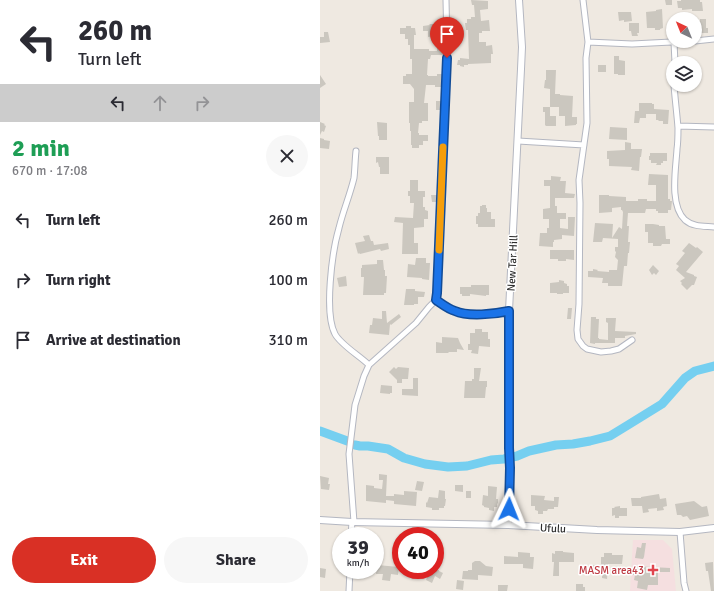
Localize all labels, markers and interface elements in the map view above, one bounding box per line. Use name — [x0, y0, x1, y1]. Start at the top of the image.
north arrow — [666, 12, 702, 48]
map controls — [666, 12, 702, 92]
text: 260 m — [78, 14, 152, 48]
icon: left — [12, 16, 64, 68]
pin — [430, 17, 464, 58]
icon: arrive — [436, 23, 458, 45]
text: Turn left — [78, 48, 141, 70]
button: layers — [666, 56, 702, 92]
icon: left — [107, 92, 129, 114]
icon: ahead — [149, 92, 171, 114]
icon: right — [191, 92, 213, 114]
text: 2 min — [12, 133, 70, 163]
button: close — [266, 135, 308, 177]
text: 670 m · 17:08 — [12, 163, 88, 179]
icon: left — [12, 209, 34, 231]
text: Turn left — [46, 211, 100, 229]
text: 260 m — [268, 211, 308, 229]
street label: New Tar Hill — [505, 234, 520, 292]
icon: right — [12, 269, 34, 291]
text: Turn right — [46, 271, 111, 289]
text: 100 m — [268, 271, 308, 289]
icon: arrive — [12, 329, 34, 351]
text: Arrive at destination — [46, 331, 181, 349]
text: 310 m — [268, 331, 308, 349]
position arrow — [488, 488, 530, 530]
street label: Ufulu — [540, 521, 566, 536]
speed limit sign: 40 — [392, 527, 444, 579]
text: 39 — [347, 535, 369, 560]
button: Exit — [12, 537, 156, 583]
button: Share — [164, 537, 308, 583]
text: km/h — [347, 557, 369, 569]
place label: MASM area43 — [579, 564, 644, 577]
marker: MASM area43 — [647, 564, 659, 576]

